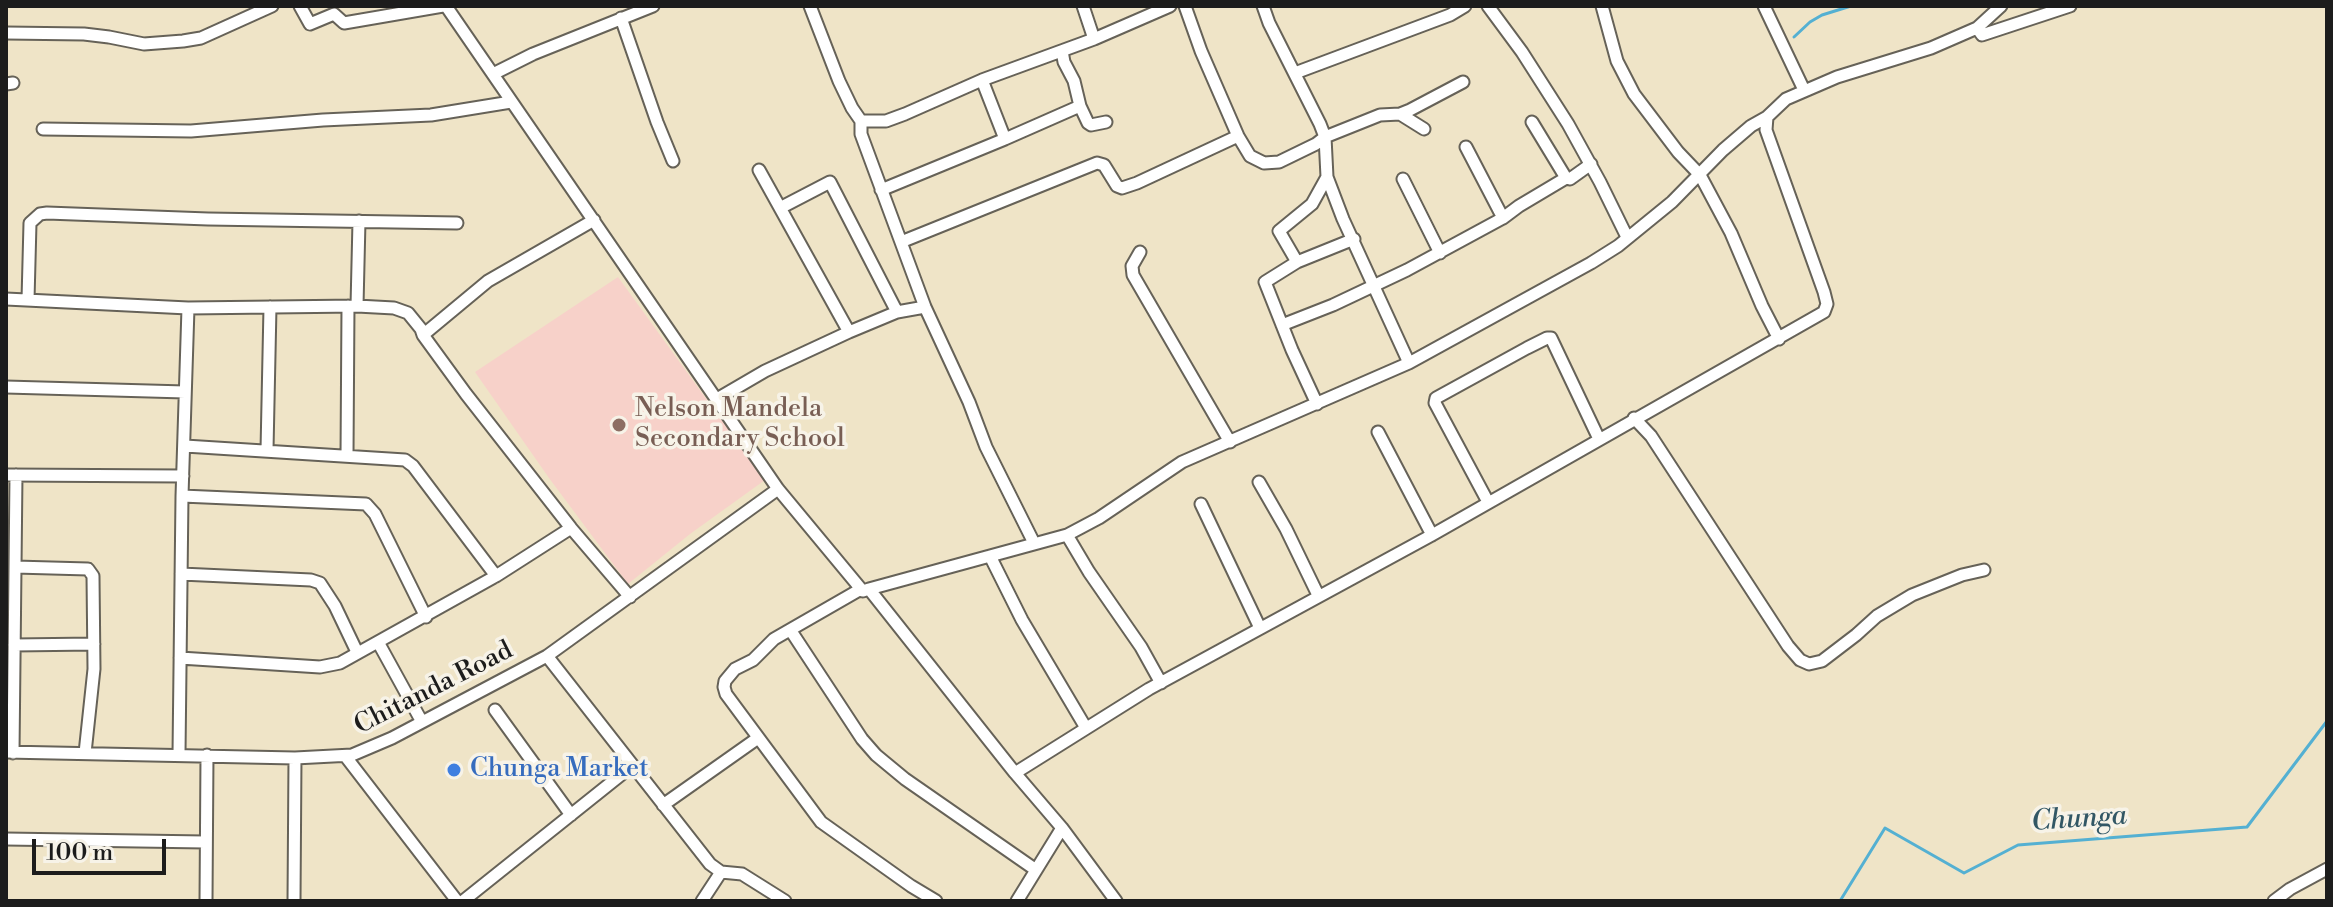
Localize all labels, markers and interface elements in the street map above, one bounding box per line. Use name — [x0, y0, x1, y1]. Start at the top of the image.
place label: Nelson Mandela Secondary School — [635, 394, 845, 456]
marker: Nelson Mandela Secondary School — [610, 416, 628, 434]
street label: Chitanda Road — [350, 636, 518, 742]
place label: Chunga Market — [470, 754, 648, 786]
marker: Chunga Market — [445, 761, 463, 779]
water label: Chunga — [2030, 800, 2128, 840]
scale bar — [36, 823, 170, 873]
text: 100 m — [46, 838, 113, 868]

